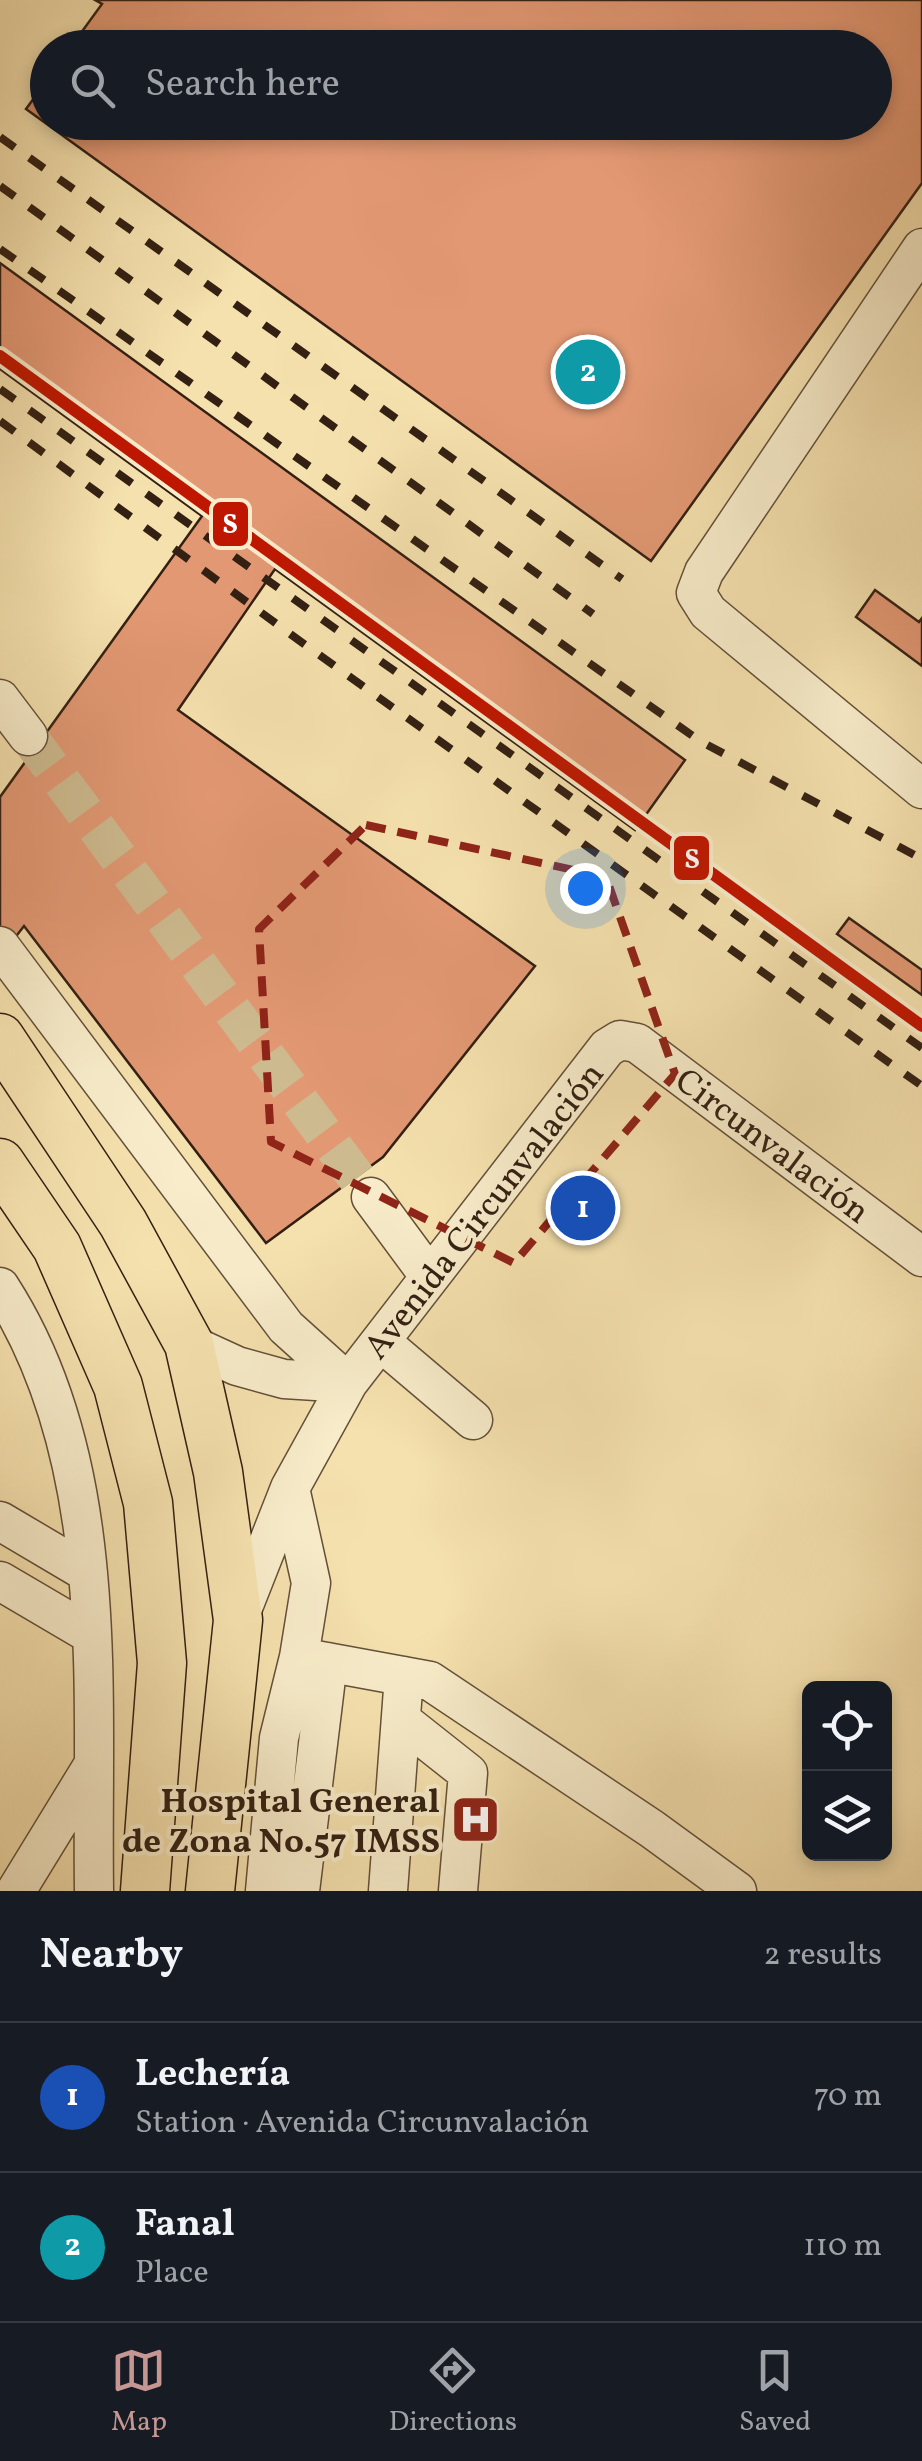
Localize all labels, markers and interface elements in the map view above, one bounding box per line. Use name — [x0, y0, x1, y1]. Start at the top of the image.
search box — [30, 30, 892, 140]
icon: search — [65, 58, 120, 113]
text: Search here — [145, 59, 340, 112]
pin: 2 — [556, 334, 620, 410]
line badge: S — [211, 500, 250, 548]
text: S — [222, 506, 238, 545]
line badge: S — [672, 834, 711, 882]
text: S — [684, 841, 700, 880]
your location — [560, 863, 611, 914]
street label: Avenida Circunvalación — [354, 1053, 617, 1371]
street label: Circunvalación — [664, 1058, 878, 1237]
pin: 1 — [550, 1170, 616, 1246]
map controls — [802, 1681, 892, 1861]
button: locate — [802, 1681, 892, 1771]
button: layers — [802, 1771, 892, 1861]
place label: Hospital General de Zona No.57 IMSS — [122, 1779, 440, 1867]
hospital icon: Hospital General de Zona No.57 IMSS — [449, 1794, 501, 1846]
text: Nearby — [40, 1927, 183, 1986]
text: 2 results — [764, 1934, 882, 1978]
text: Lechería — [135, 2049, 290, 2102]
text: 1 — [66, 2075, 79, 2119]
text: 70 m — [814, 2075, 882, 2119]
text: Station · Avenida Circunvalación — [135, 2102, 589, 2146]
text: Fanal — [135, 2199, 235, 2252]
text: 2 — [64, 2225, 81, 2269]
text: 110 m — [803, 2225, 882, 2269]
text: Place — [135, 2252, 209, 2296]
tab: Map — [111, 2343, 167, 2442]
tab: Directions — [389, 2343, 517, 2442]
tab: Saved — [739, 2343, 811, 2442]

